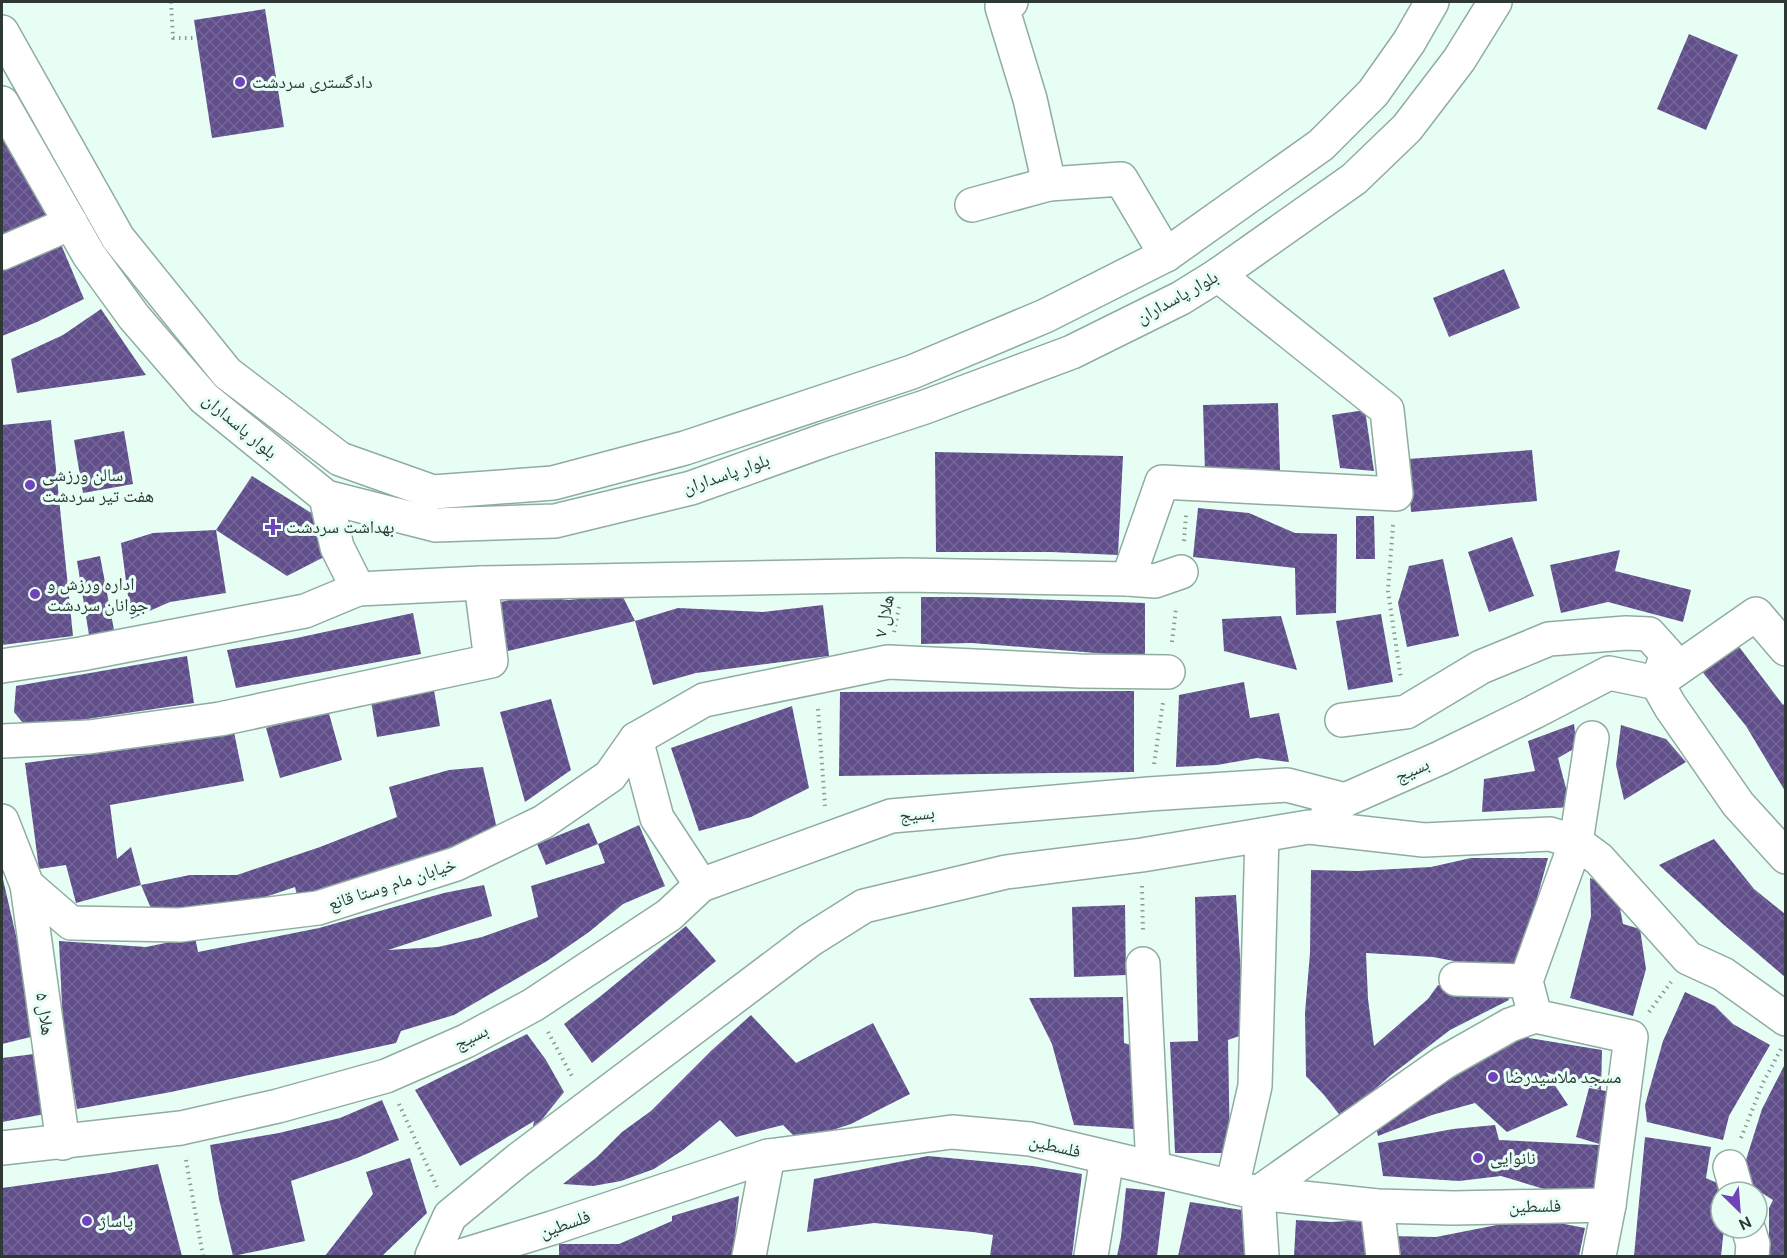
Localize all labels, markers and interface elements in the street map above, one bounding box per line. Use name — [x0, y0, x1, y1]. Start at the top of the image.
place label: دادگستری سردشت — [252, 71, 373, 93]
marker: دادگستری سردشت — [233, 75, 247, 89]
street label: بلوار پاسداران — [1132, 265, 1222, 329]
street label: بلوار پاسداران — [198, 389, 282, 464]
street label: بلوار پاسداران — [680, 449, 772, 499]
place label: سالن ورزشی هفت تیر سردشت — [42, 464, 154, 506]
marker: سالن ورزشی هفت تیر سردشت — [23, 478, 37, 492]
place label: بهداشت سردشت — [286, 516, 394, 538]
marker: بهداشت سردشت — [264, 518, 282, 536]
place label: اداره ورزش و جوانان سردشت — [47, 573, 148, 616]
marker: اداره ورزش و جوانان سردشت — [28, 587, 42, 601]
street label: هلال ۷ — [869, 593, 899, 639]
street label: بسیج — [1391, 753, 1433, 788]
street label: بسیج — [898, 801, 936, 827]
street label: خیابان مام وستا قانع — [325, 853, 459, 916]
street label: هلال ۵ — [31, 991, 59, 1037]
street label: بسیج — [450, 1019, 492, 1056]
place label: مسجد ملاسیدرضا — [1505, 1066, 1621, 1087]
marker: مسجد ملاسیدرضا — [1486, 1070, 1500, 1084]
street label: فلسطین — [1027, 1129, 1083, 1163]
place label: نانوایی — [1490, 1147, 1536, 1169]
marker: نانوایی — [1471, 1151, 1485, 1165]
north arrow — [1709, 1180, 1769, 1240]
street label: فلسطین — [1509, 1195, 1561, 1217]
street label: فلسطین — [537, 1205, 593, 1243]
place label: پاساژ — [98, 1210, 133, 1232]
text: N — [1736, 1213, 1755, 1234]
marker: پاساژ — [80, 1214, 94, 1228]

